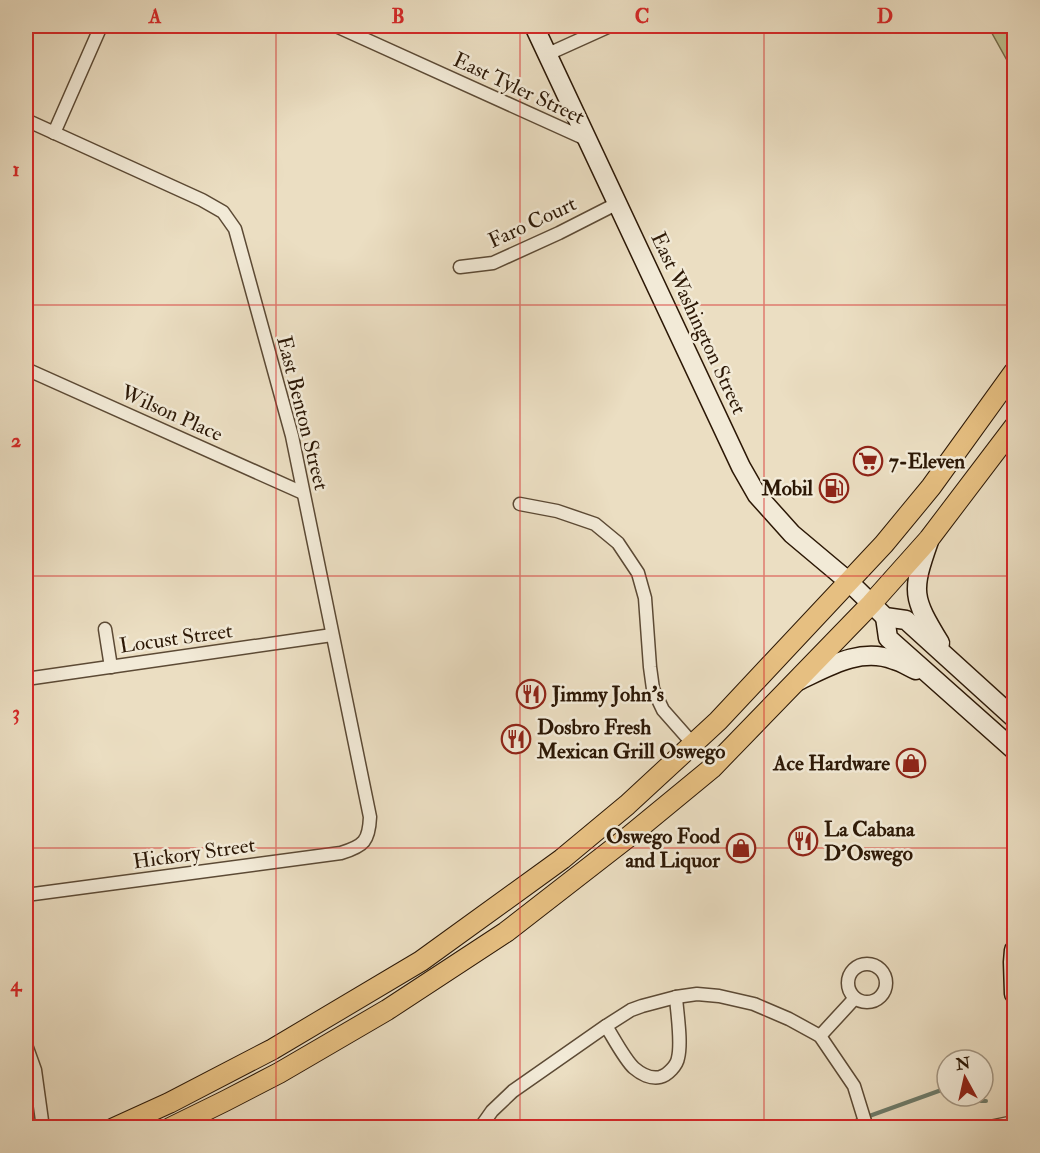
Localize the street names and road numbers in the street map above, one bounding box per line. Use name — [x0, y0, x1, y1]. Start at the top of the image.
street label: East Tyler Street — [449, 46, 589, 131]
street label: Faro Court — [484, 190, 581, 255]
street label: East Washington Street — [644, 228, 753, 419]
street label: East Benton Street — [270, 333, 335, 493]
street label: Wilson Place — [116, 379, 227, 448]
street label: Locust Street — [118, 617, 234, 660]
street label: Hickory Street — [131, 832, 257, 875]

